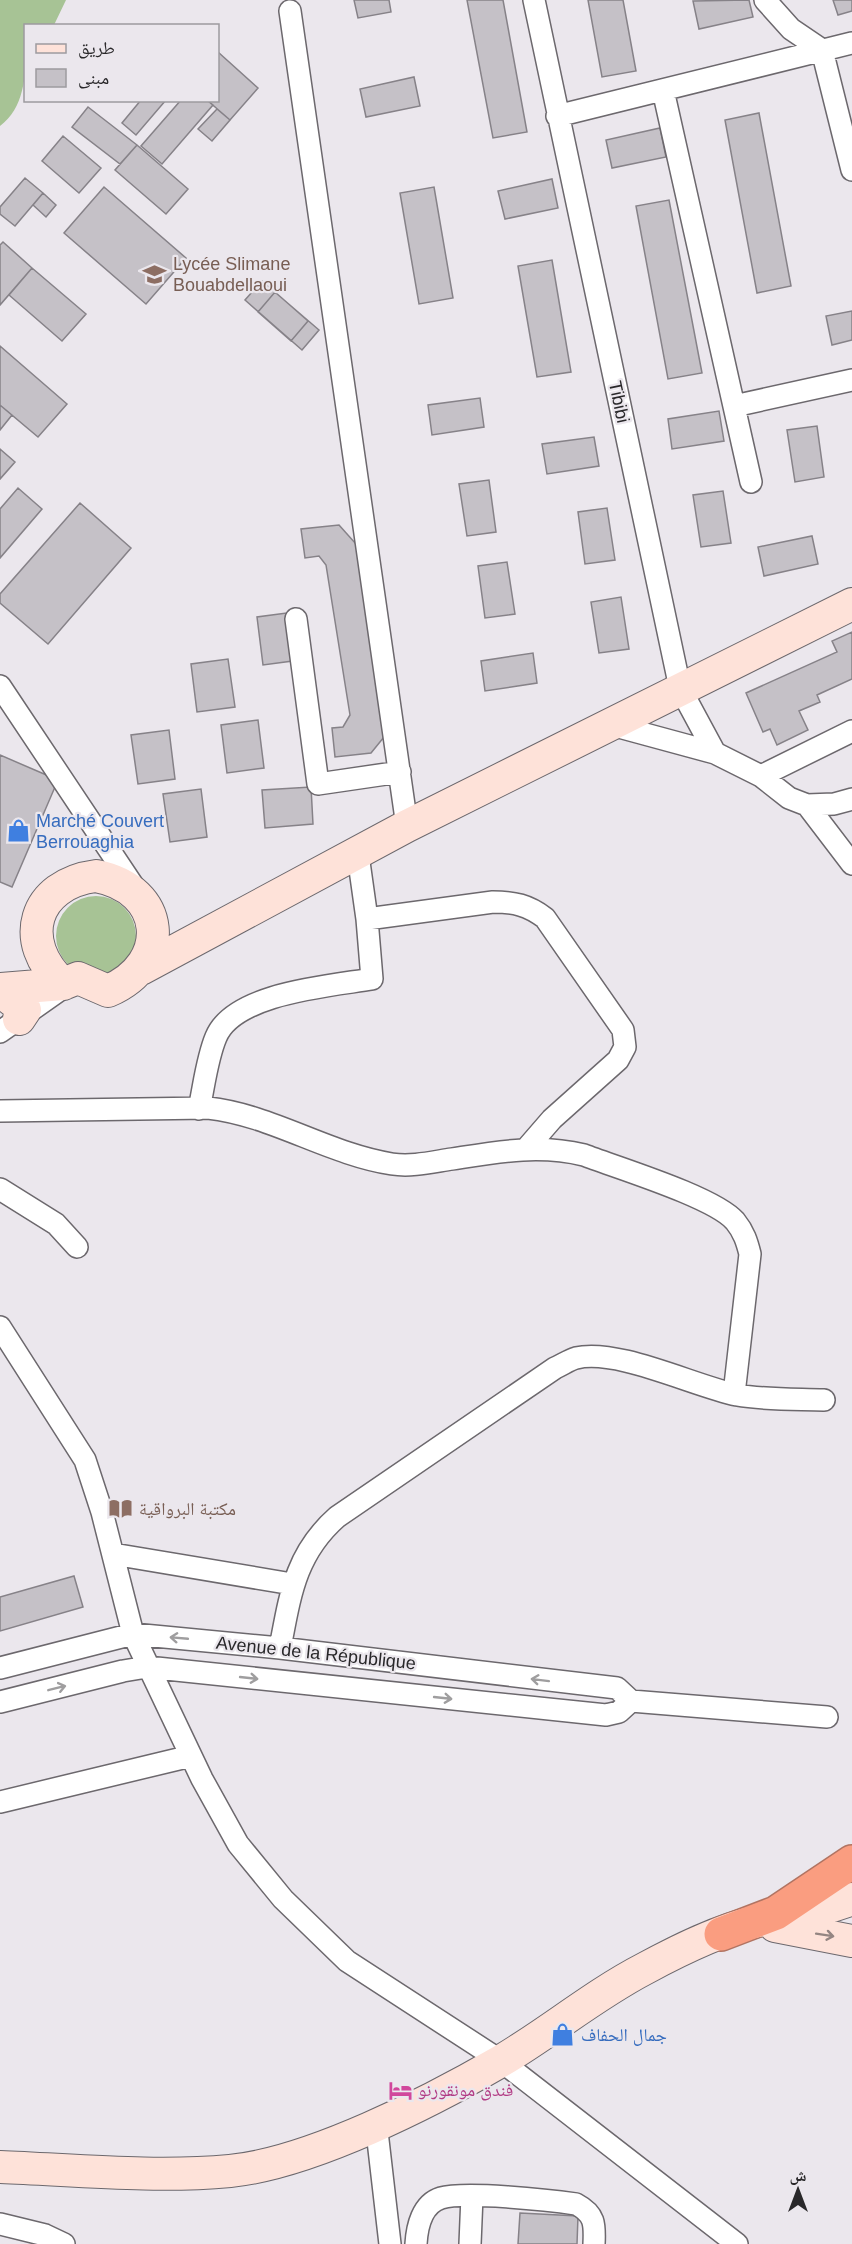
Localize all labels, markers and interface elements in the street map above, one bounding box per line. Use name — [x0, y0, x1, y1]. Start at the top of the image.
legend — [24, 24, 219, 102]
text: طريق — [78, 38, 115, 59]
text: مبنى — [78, 68, 109, 89]
place label: Lycée Slimane Bouabdellaoui — [173, 254, 290, 295]
school or university icon: Lycée Slimane Bouabdellaoui — [142, 261, 168, 287]
street label: Tibibi — [605, 379, 633, 425]
place label: Marché Couvert Berrouaghia — [36, 811, 164, 852]
shop icon: Marché Couvert Berrouaghia — [5, 818, 31, 844]
library icon: مكتبة البرواقية — [108, 1496, 134, 1522]
place label: مكتبة البرواقية — [139, 1499, 236, 1520]
one-way arrow — [170, 1633, 190, 1644]
street label: Avenue de la République — [215, 1633, 417, 1673]
one-way arrow — [238, 1673, 258, 1684]
one-way arrow — [530, 1674, 550, 1685]
one-way arrow — [47, 1681, 66, 1693]
one-way arrow — [432, 1693, 452, 1704]
one-way arrow — [815, 1929, 834, 1940]
shop icon: جمال الحفاف — [550, 2022, 576, 2048]
place label: جمال الحفاف — [581, 2025, 667, 2046]
hotel icon: فندق مونقورنو — [387, 2077, 413, 2103]
place label: فندق مونقورنو — [418, 2080, 513, 2101]
north arrow — [768, 2160, 828, 2220]
text: ش — [790, 2167, 807, 2185]

